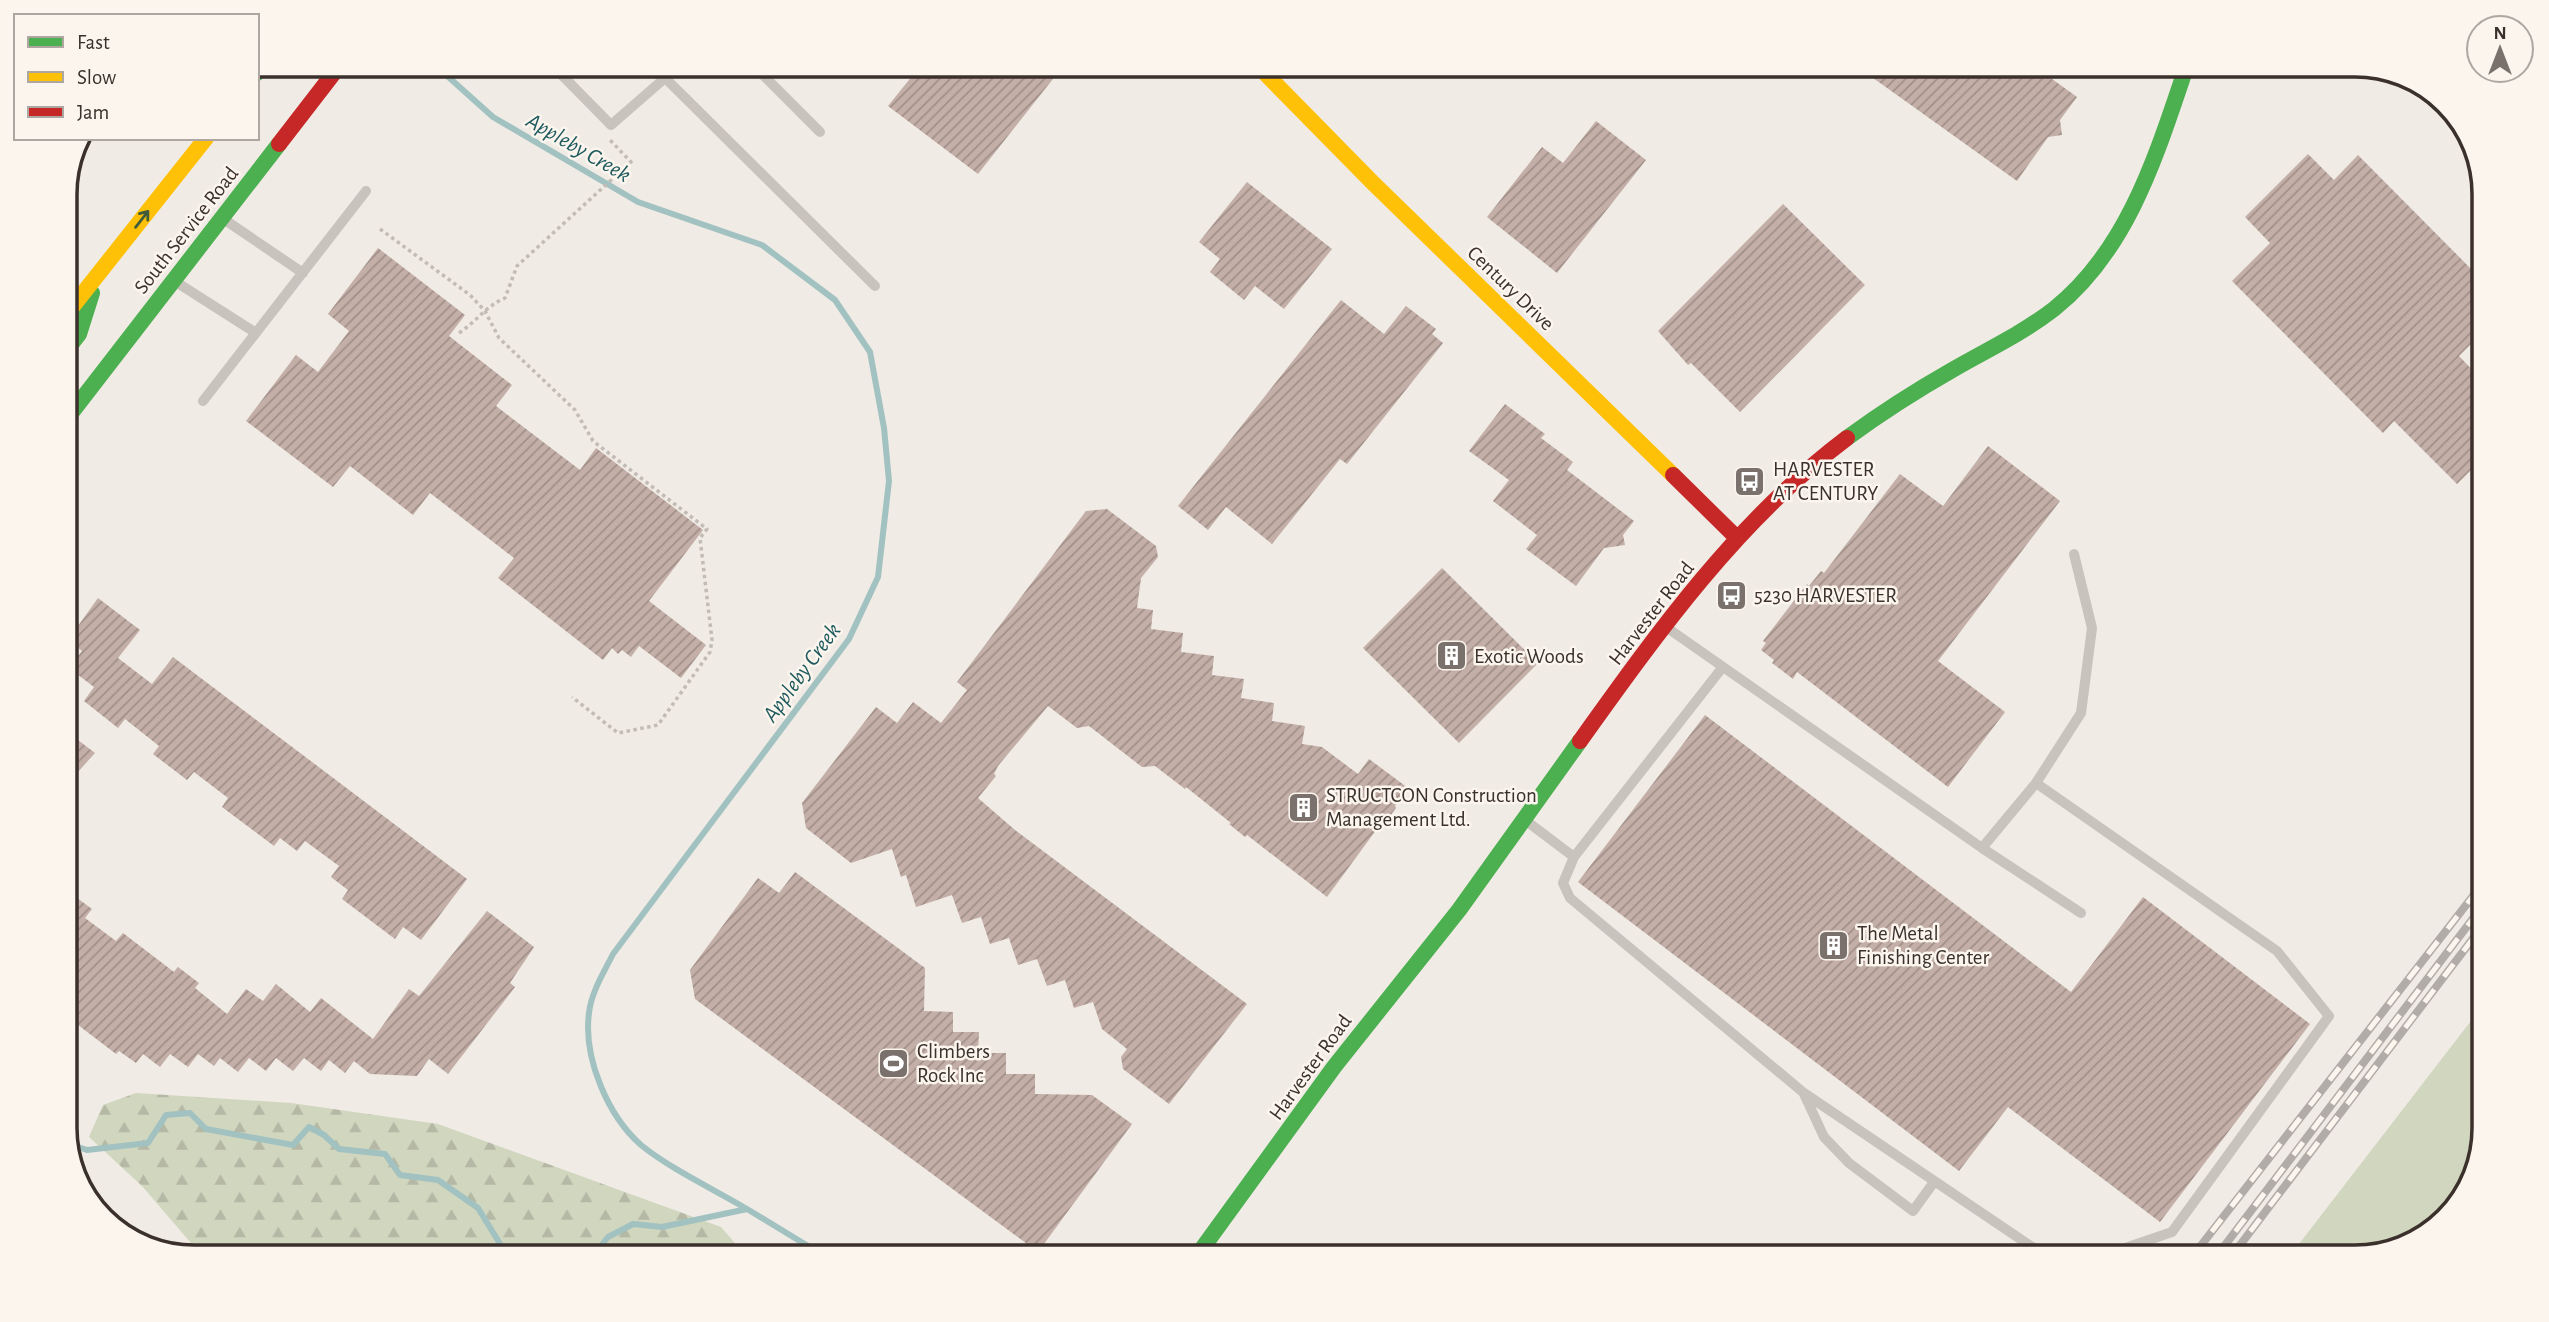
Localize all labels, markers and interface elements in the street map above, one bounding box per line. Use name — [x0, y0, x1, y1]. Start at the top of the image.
legend — [14, 14, 259, 140]
north arrow — [2465, 14, 2535, 84]
text: N — [2493, 24, 2507, 43]
text: Fast — [77, 32, 110, 53]
text: Slow — [77, 67, 116, 88]
text: Jam — [77, 102, 109, 123]
water label: Appleby Creek — [521, 109, 634, 187]
street label: South Service Road — [130, 163, 242, 298]
one-way arrow — [134, 211, 149, 229]
street label: Century Drive — [1463, 242, 1558, 335]
place label: HARVESTER AT CENTURY — [1773, 459, 1878, 504]
bus stop icon: HARVESTER AT CENTURY — [1733, 464, 1767, 498]
street label: Harvester Road — [1605, 558, 1698, 669]
bus stop icon: 5230 HARVESTER — [1714, 578, 1748, 612]
place label: 5230 HARVESTER — [1754, 585, 1897, 606]
water label: Appleby Creek — [758, 619, 846, 727]
building icon: Exotic Woods — [1434, 639, 1468, 673]
place label: Exotic Woods — [1474, 646, 1584, 667]
place label: STRUCTCON Construction Management Ltd. — [1326, 785, 1537, 830]
building icon: STRUCTCON Construction Management Ltd. — [1286, 790, 1320, 824]
place label: The Metal Finishing Center — [1857, 923, 1990, 968]
building icon: The Metal Finishing Center — [1817, 928, 1851, 962]
street label: Harvester Road — [1265, 1011, 1356, 1124]
place label: Climbers Rock Inc — [917, 1041, 990, 1086]
sports icon: Climbers Rock Inc — [877, 1046, 911, 1080]

